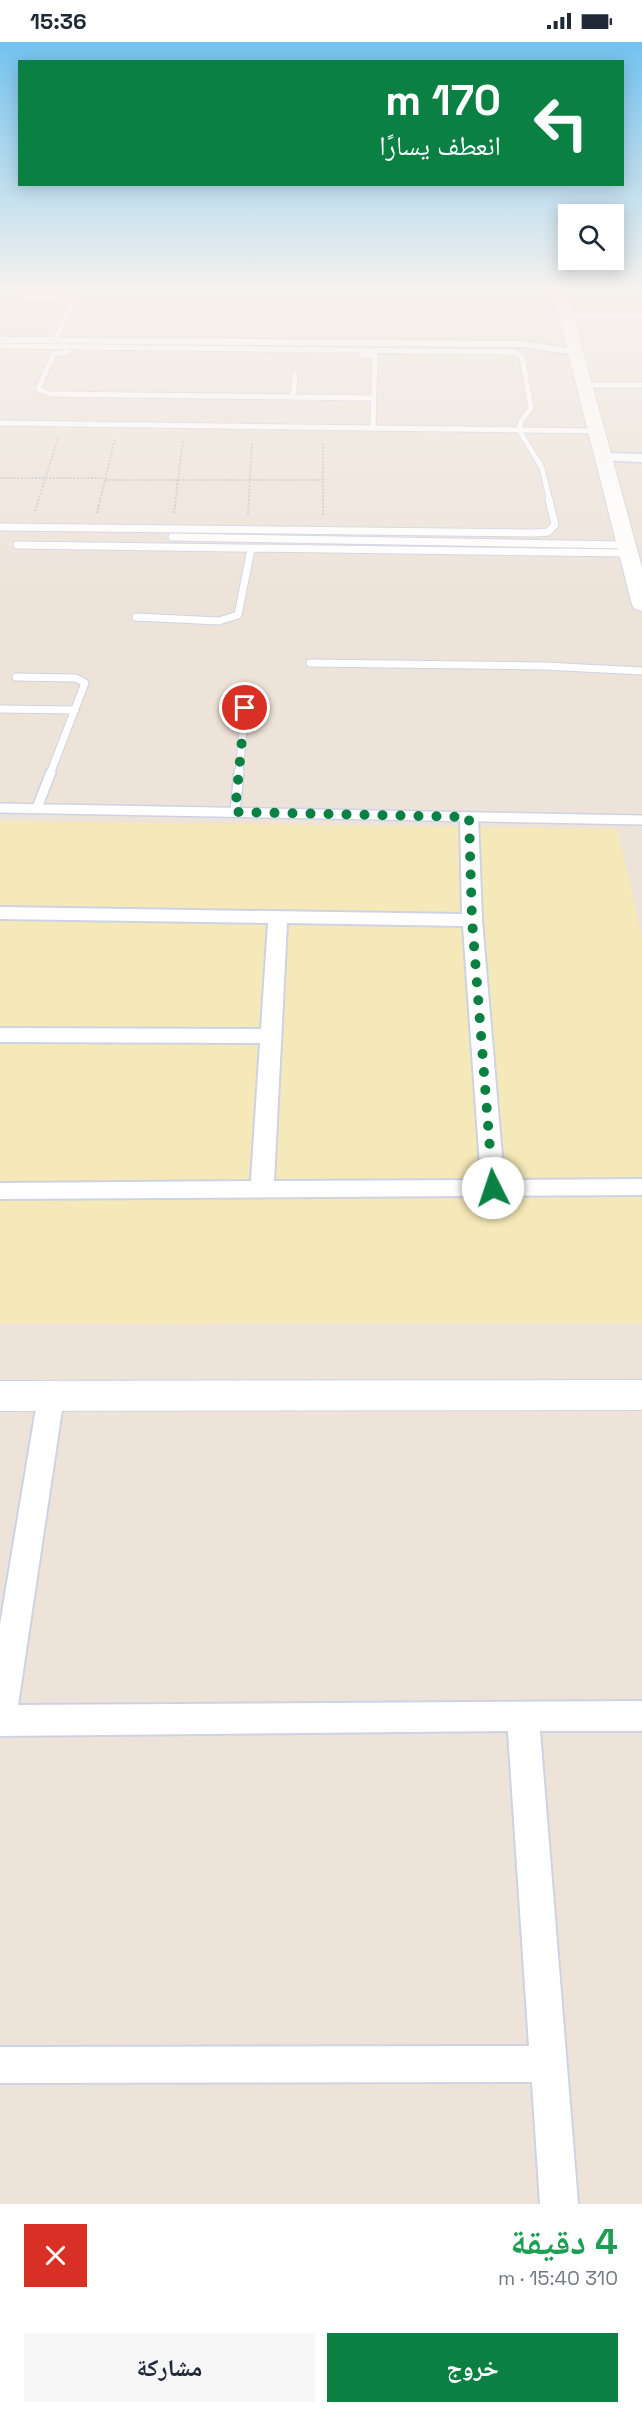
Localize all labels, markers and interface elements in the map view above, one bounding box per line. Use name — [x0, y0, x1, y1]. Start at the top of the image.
text: 15:36 — [30, 7, 87, 35]
text: 170 m — [385, 74, 501, 127]
icon: left — [522, 84, 600, 162]
text: انعطف يسارًا — [379, 128, 501, 163]
map controls — [558, 204, 624, 270]
button: search — [558, 204, 624, 270]
pin — [219, 682, 270, 733]
icon: arrive — [228, 691, 261, 724]
position arrow — [461, 1156, 525, 1220]
text: 4 دقيقة — [510, 2219, 618, 2265]
button: close — [24, 2224, 87, 2287]
text: 310 m · 15:40 — [498, 2265, 618, 2291]
button: مشاركة — [24, 2333, 315, 2402]
button: خروج — [327, 2333, 618, 2402]

